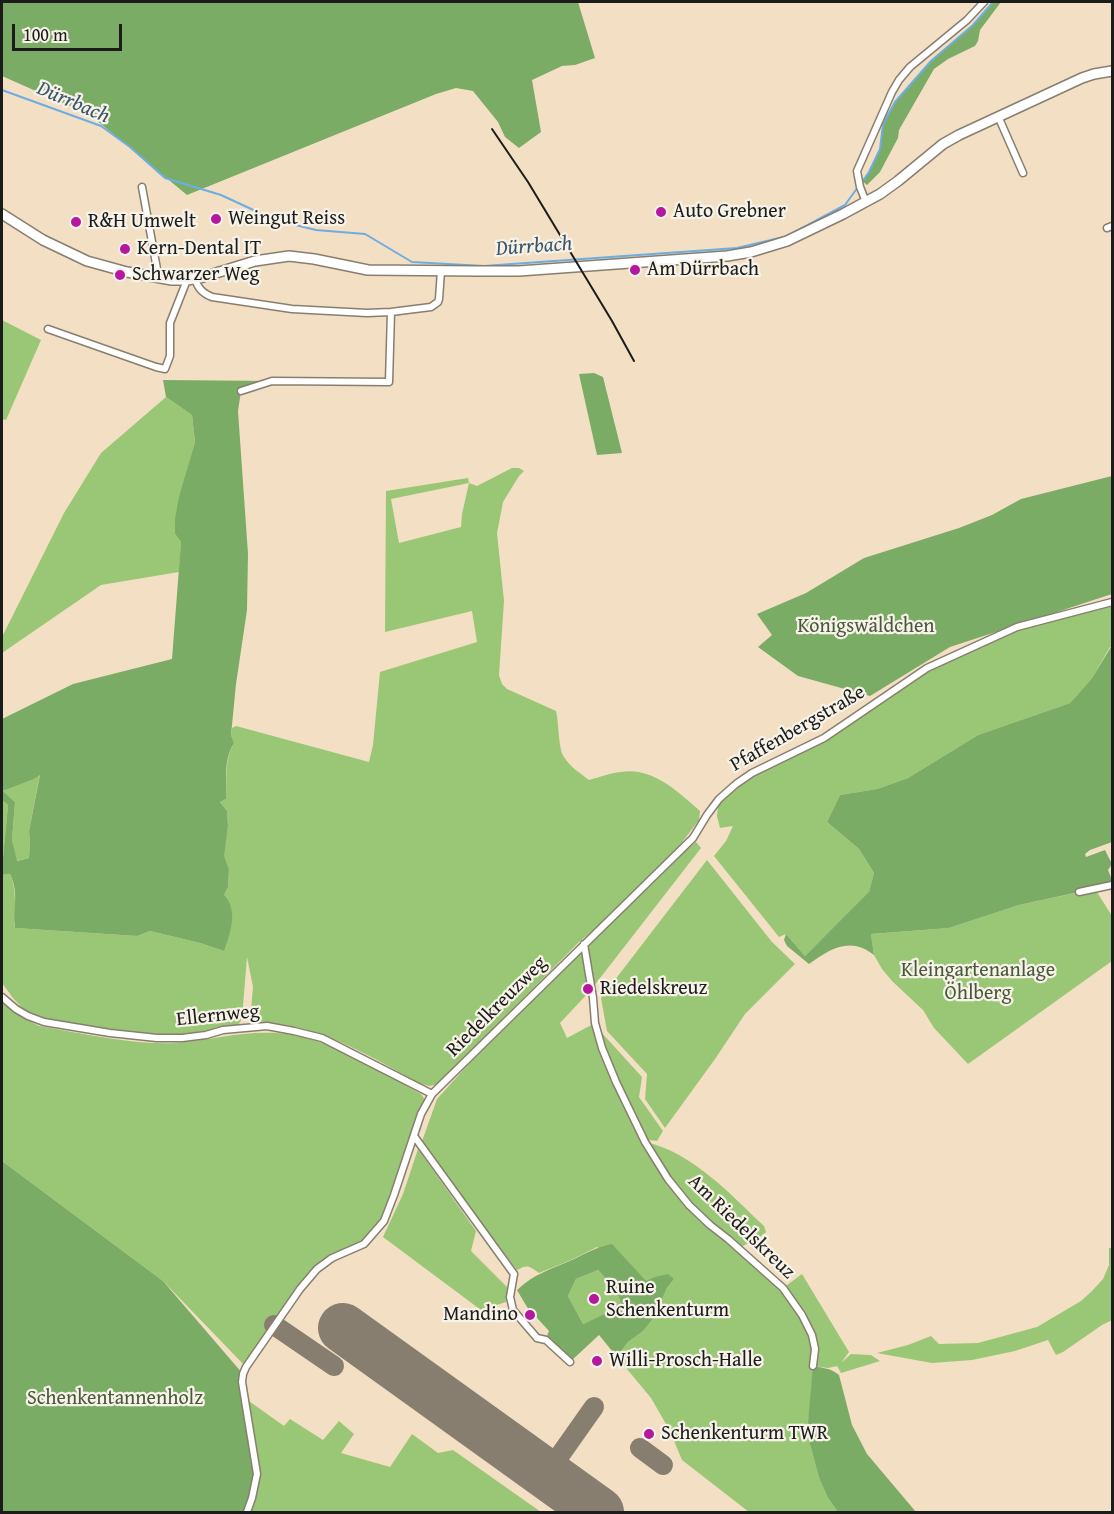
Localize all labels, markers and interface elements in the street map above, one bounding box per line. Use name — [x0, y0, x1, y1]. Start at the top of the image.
scale bar — [15, 12, 124, 50]
text: 100 m — [23, 21, 68, 48]
water label: Dürrbach — [33, 76, 113, 130]
place label: Auto Grebner — [673, 200, 786, 224]
marker: Auto Grebner — [654, 205, 668, 219]
place label: Weingut Reiss — [228, 207, 345, 231]
place label: R&H Umwelt — [88, 210, 196, 234]
marker: Weingut Reiss — [209, 212, 223, 226]
marker: R&H Umwelt — [69, 215, 83, 229]
water label: Dürrbach — [495, 232, 573, 262]
place label: Kern-Dental IT — [137, 237, 261, 261]
marker: Kern-Dental IT — [118, 242, 132, 256]
place label: Am Dürrbach — [647, 258, 759, 282]
place label: Schwarzer Weg — [132, 263, 259, 287]
marker: Am Dürrbach — [628, 263, 642, 277]
marker: Schwarzer Weg — [113, 268, 127, 282]
park label: Königswäldchen — [797, 615, 935, 639]
street label: Pfaffenbergstraße — [726, 681, 870, 777]
street label: Riedelkreuzweg — [442, 952, 552, 1062]
park label: Kleingartenanlage Öhlberg — [901, 959, 1055, 1006]
place label: Riedelskreuz — [600, 977, 707, 1001]
marker: Riedelskreuz — [581, 982, 595, 996]
street label: Ellernweg — [175, 1000, 261, 1032]
street label: Am Riedelskreuz — [682, 1170, 800, 1284]
place label: Ruine Schenkenturm — [606, 1276, 729, 1323]
marker: Ruine Schenkenturm — [587, 1292, 601, 1306]
place label: Mandino — [443, 1303, 518, 1327]
marker: Mandino — [523, 1308, 537, 1322]
place label: Willi-Prosch-Halle — [609, 1349, 762, 1373]
marker: Willi-Prosch-Halle — [590, 1354, 604, 1368]
park label: Schenkentannenholz — [27, 1387, 203, 1411]
place label: Schenkenturm TWR — [661, 1422, 828, 1446]
marker: Schenkenturm TWR — [642, 1427, 656, 1441]

